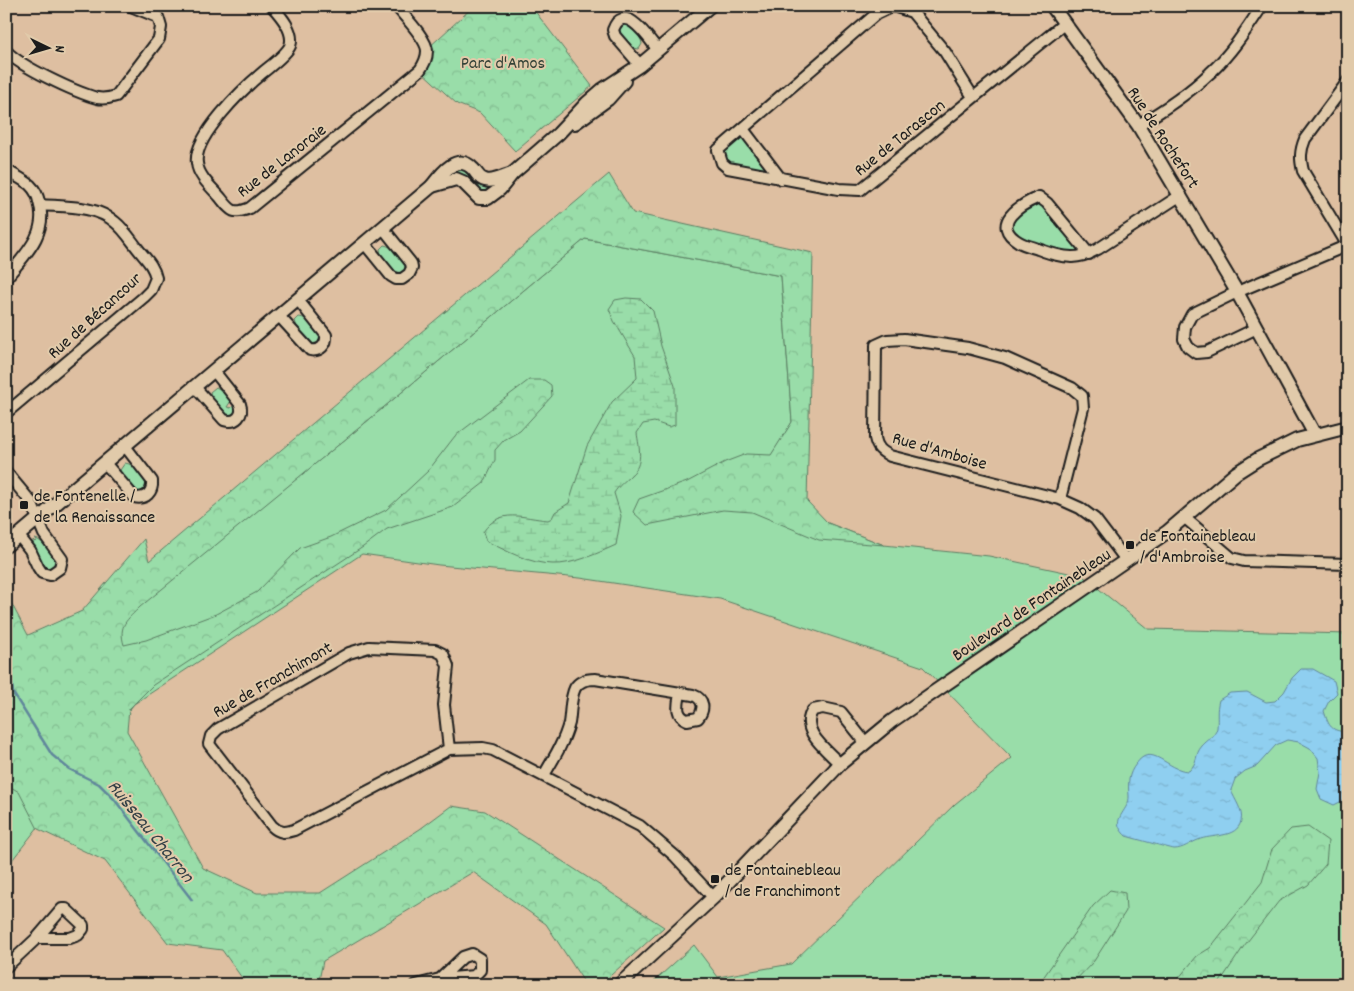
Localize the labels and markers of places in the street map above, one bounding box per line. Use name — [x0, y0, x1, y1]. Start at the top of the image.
place label: de Fontenelle / de la Renaissance — [34, 485, 155, 531]
marker: de Fontenelle / de la Renaissance — [18, 499, 30, 511]
place label: de Fontainebleau / d'Ambroise — [1140, 525, 1256, 571]
marker: de Fontainebleau / d'Ambroise — [1124, 539, 1136, 551]
place label: de Fontainebleau / de Franchimont — [725, 859, 841, 905]
marker: de Fontainebleau / de Franchimont — [709, 873, 721, 885]

